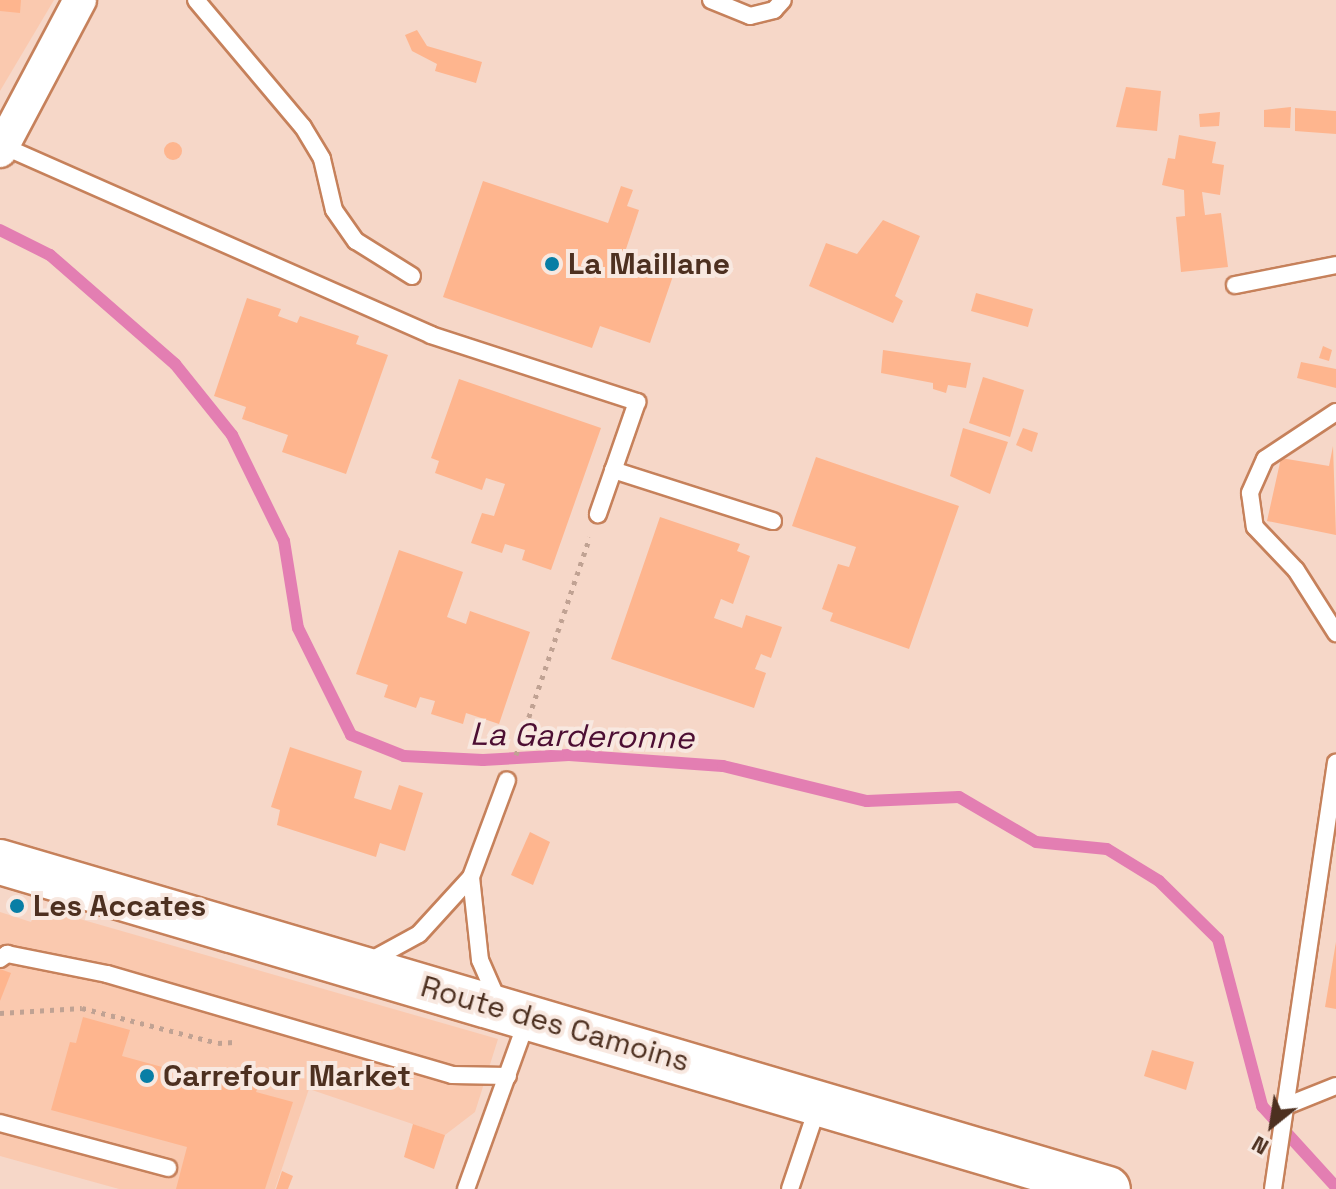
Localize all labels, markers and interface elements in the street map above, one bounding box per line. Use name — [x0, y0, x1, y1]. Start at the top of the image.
place label: La Maillane — [568, 246, 730, 282]
marker: La Maillane — [543, 255, 561, 273]
water label: La Garderonne — [470, 715, 694, 757]
place label: Les Accates — [33, 888, 207, 924]
marker: Les Accates — [8, 897, 26, 915]
street label: Route des Camoins — [417, 968, 693, 1080]
place label: Carrefour Market — [163, 1058, 411, 1094]
marker: Carrefour Market — [138, 1067, 156, 1085]
north arrow — [1232, 1085, 1312, 1165]
text: N — [1247, 1130, 1273, 1162]

